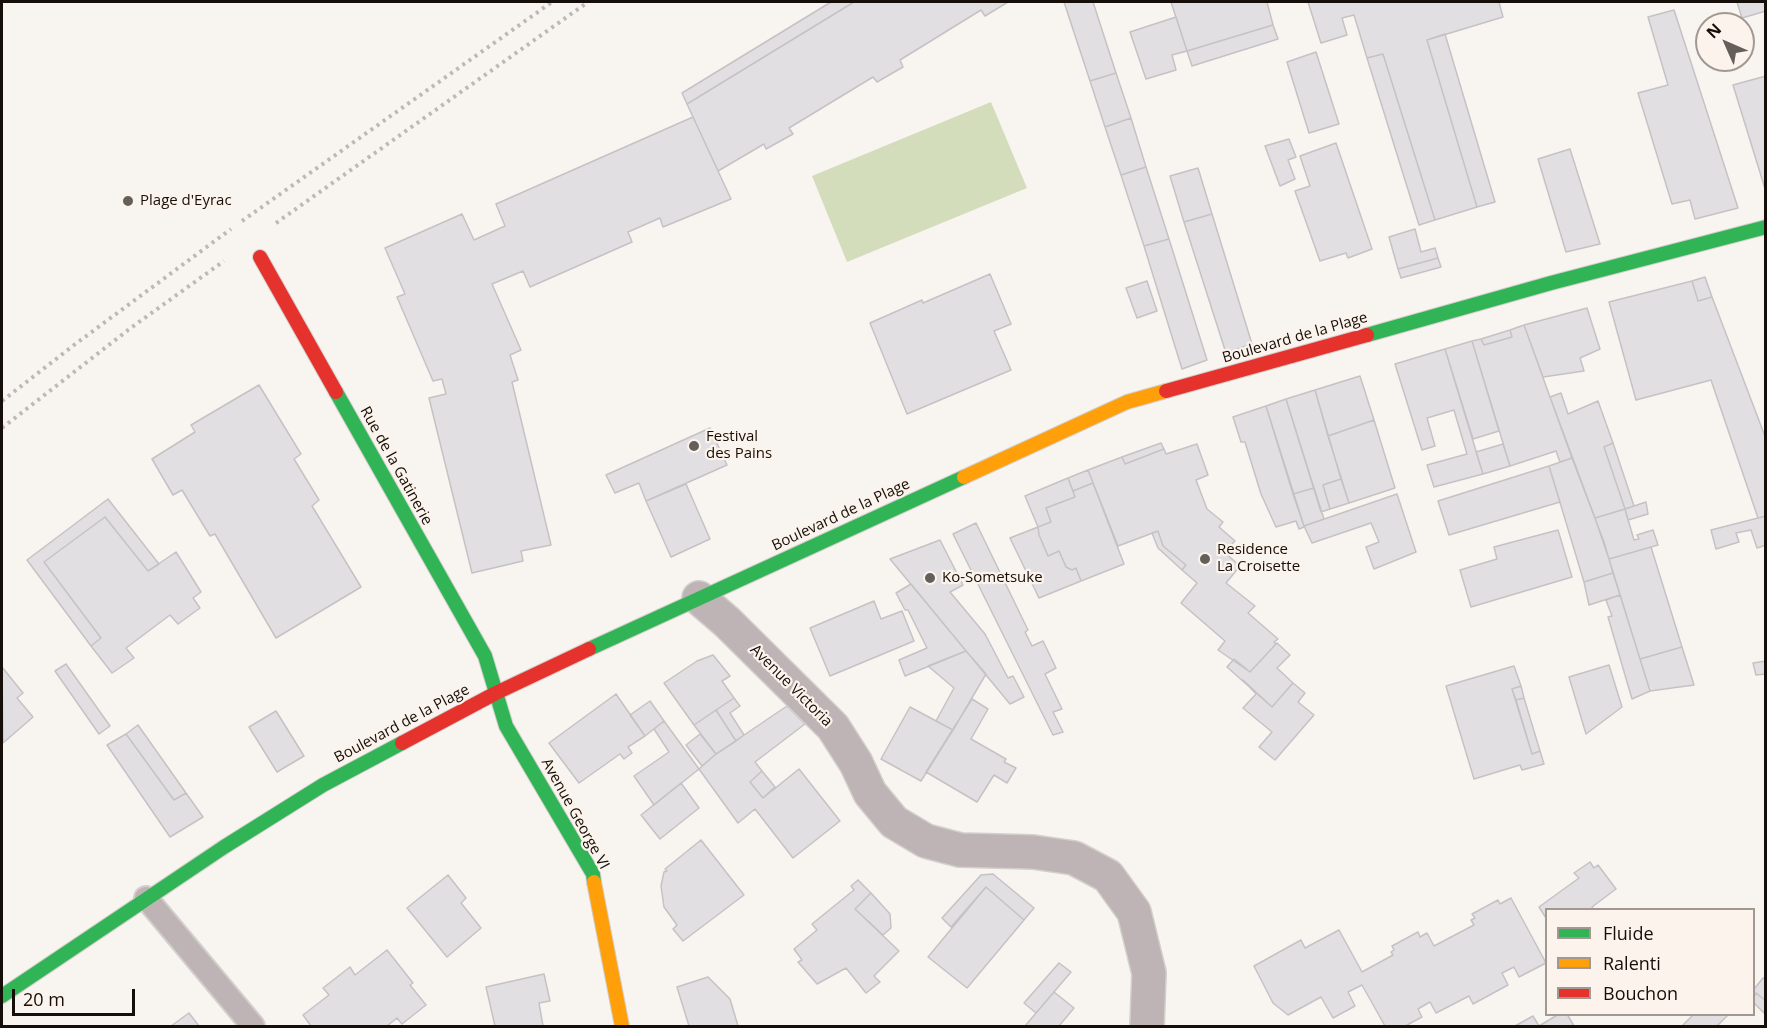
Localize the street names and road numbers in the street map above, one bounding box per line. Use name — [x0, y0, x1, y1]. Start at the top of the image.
street label: Boulevard de la Plage — [1220, 309, 1370, 367]
street label: Rue de la Gatinerie — [356, 404, 436, 528]
street label: Boulevard de la Plage — [769, 475, 913, 555]
street label: Avenue Victoria — [746, 641, 836, 731]
street label: Boulevard de la Plage — [331, 681, 473, 767]
street label: Avenue George VI — [537, 755, 613, 873]

